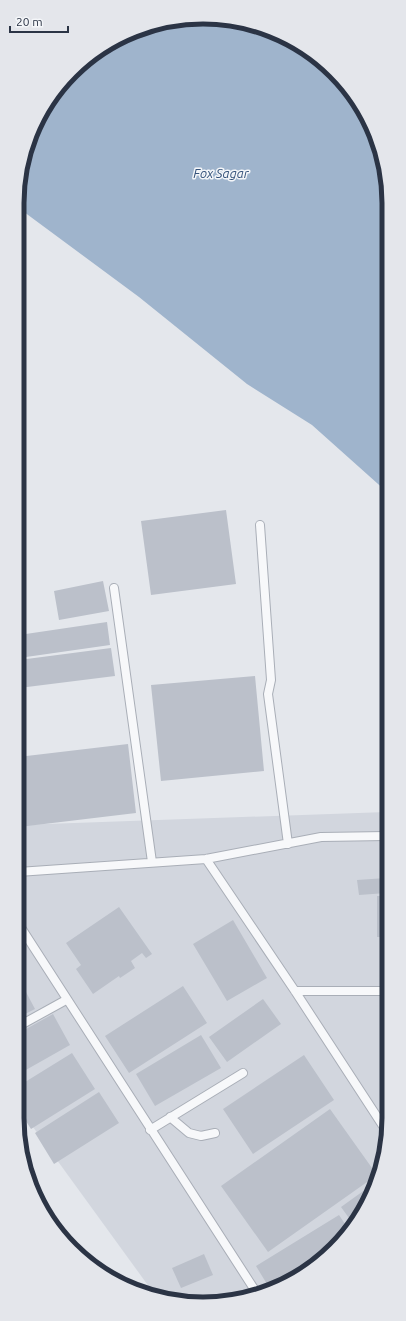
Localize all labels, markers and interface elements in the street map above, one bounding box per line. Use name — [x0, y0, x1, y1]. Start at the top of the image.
scale bar — [10, 8, 68, 34]
text: 20 m — [16, 15, 43, 28]
water label: Fox Sagar — [193, 166, 250, 180]

